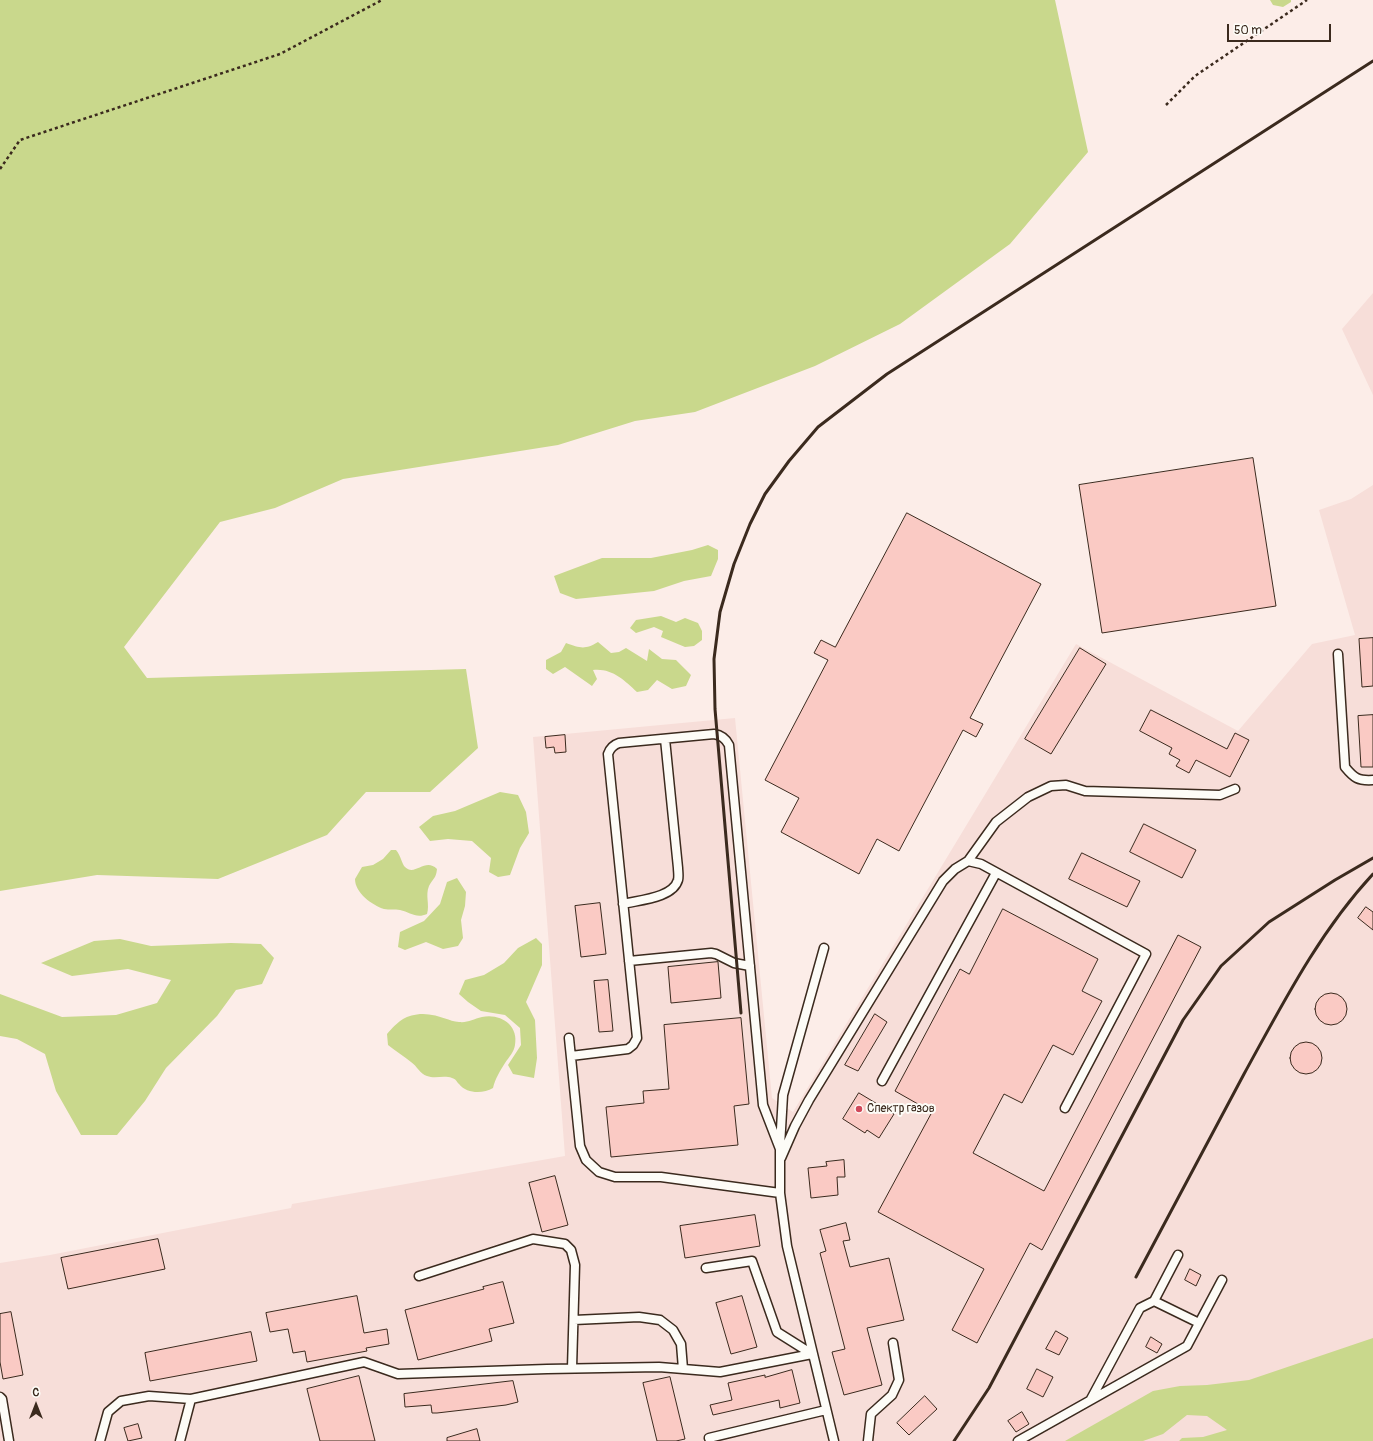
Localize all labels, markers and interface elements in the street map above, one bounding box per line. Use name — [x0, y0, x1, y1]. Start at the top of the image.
scale bar — [1229, 16, 1333, 42]
text: 50 m — [1234, 23, 1262, 38]
place label: Спектр газов — [867, 1102, 935, 1116]
marker: Спектр газов — [854, 1104, 864, 1114]
north arrow — [16, 1385, 56, 1425]
text: С — [33, 1386, 39, 1399]

